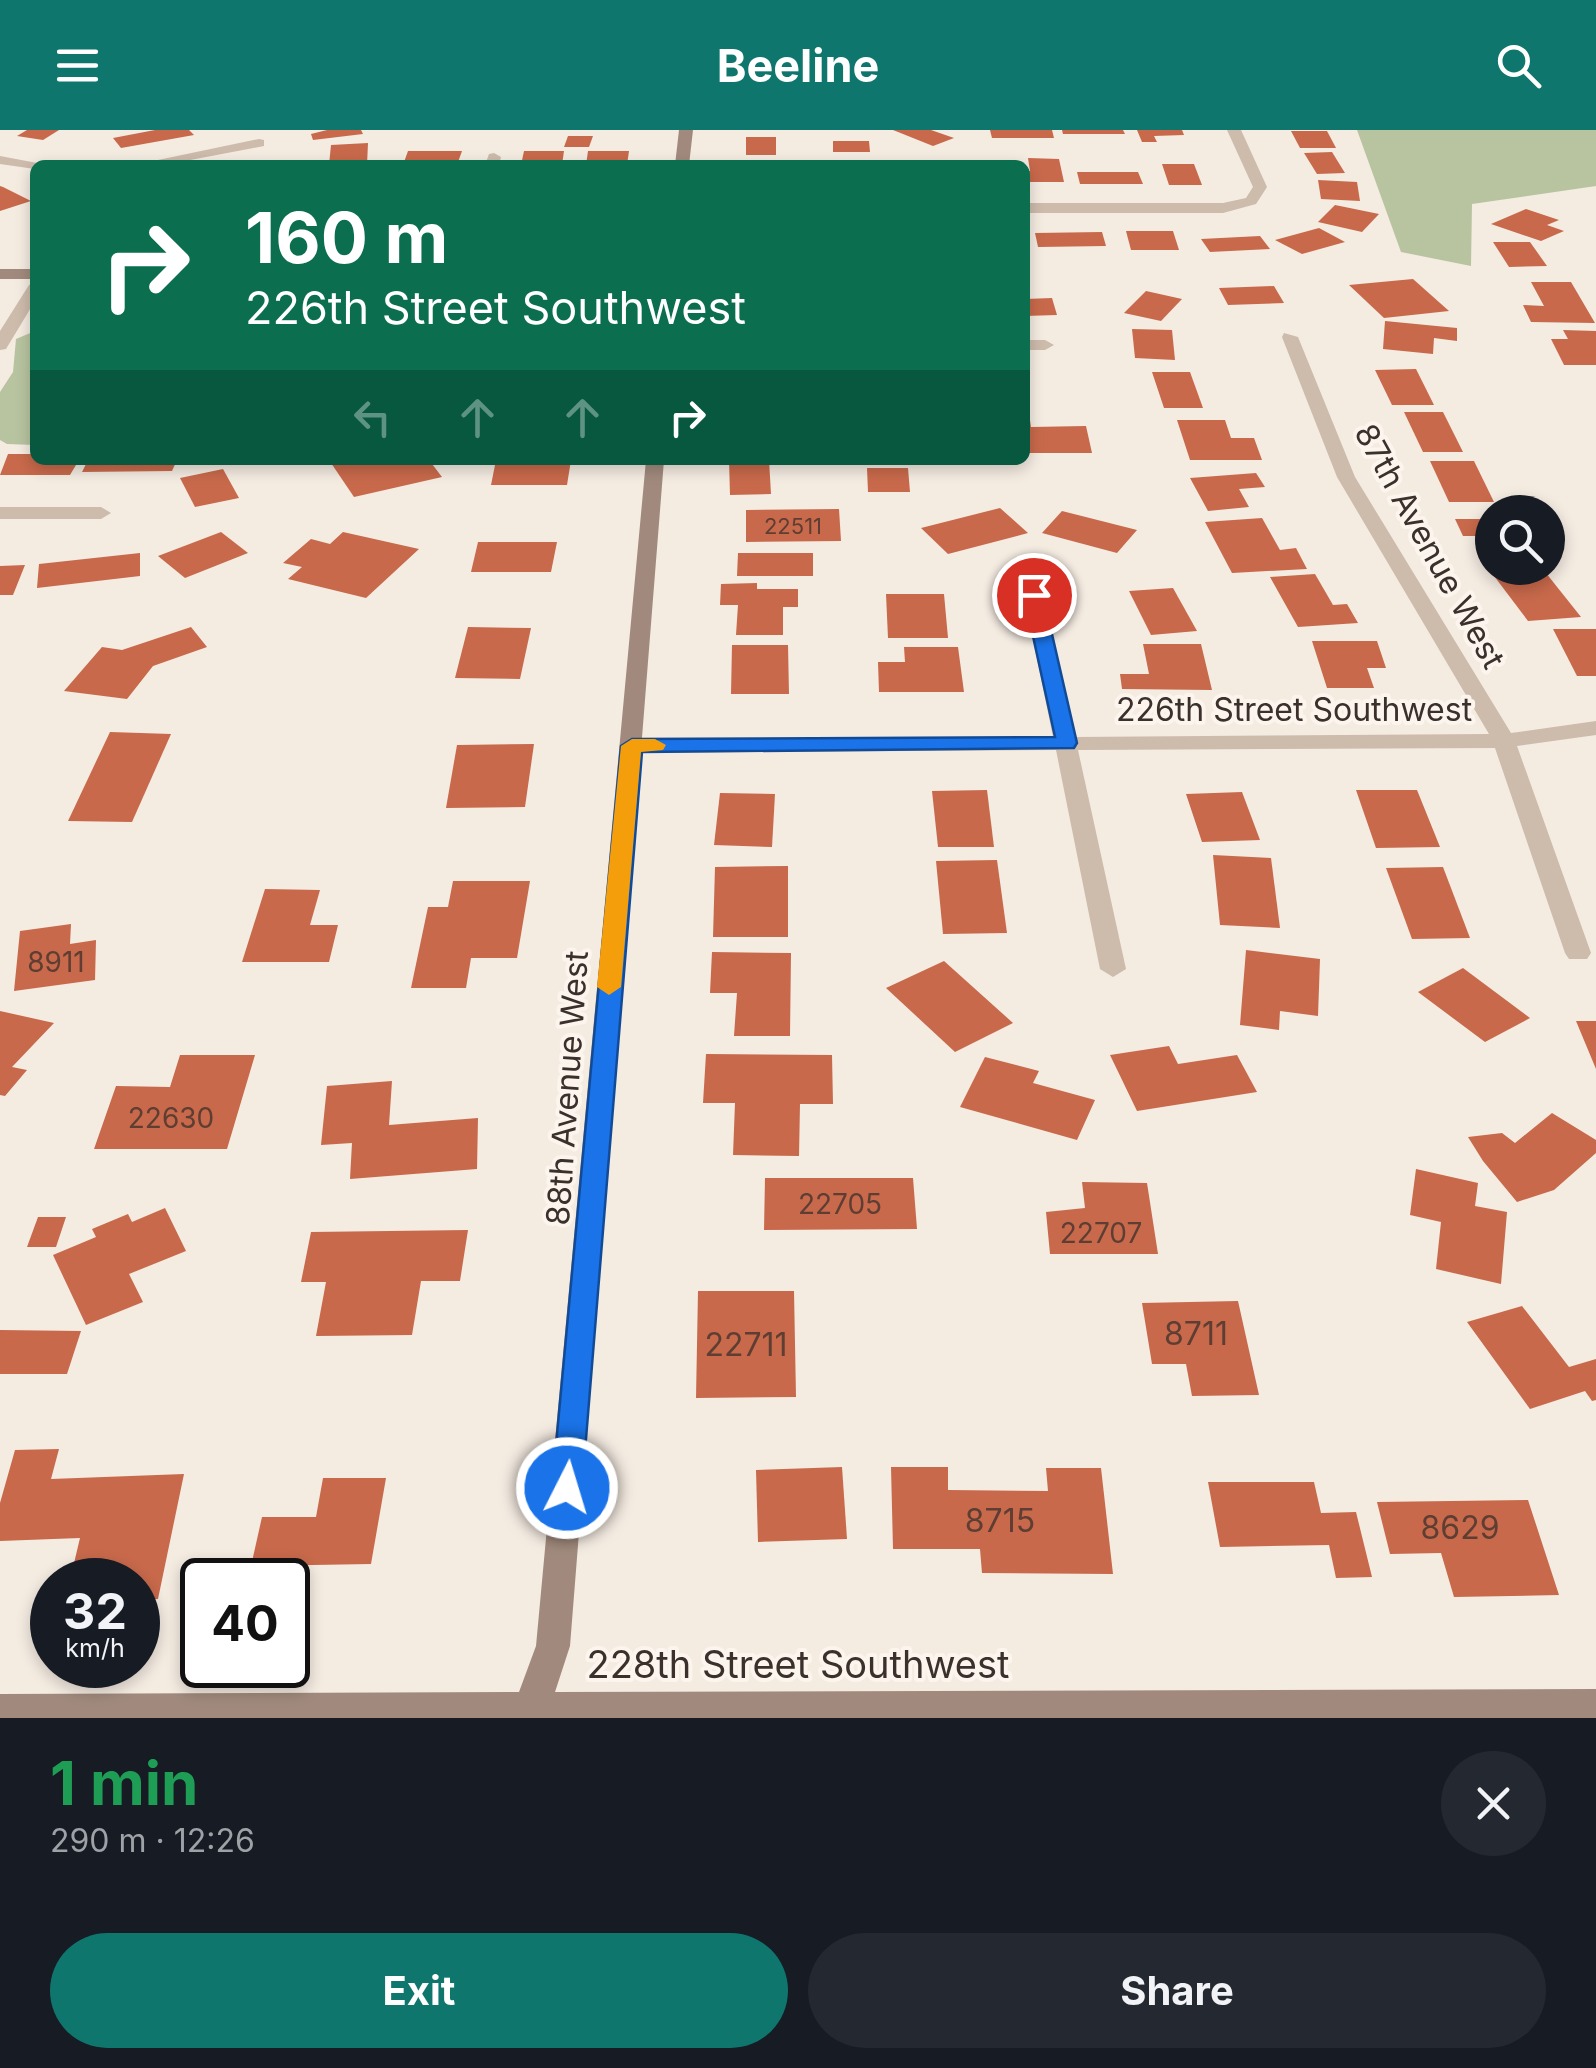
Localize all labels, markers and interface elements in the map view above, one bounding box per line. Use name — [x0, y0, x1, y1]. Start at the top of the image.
icon: menu — [50, 38, 105, 93]
text: Beeline — [717, 38, 879, 93]
icon: search — [1491, 38, 1546, 93]
text: 160 m — [245, 195, 448, 280]
icon: right — [80, 200, 210, 330]
text: 226th Street Southwest — [245, 280, 746, 335]
icon: left — [345, 390, 400, 445]
icon: ahead — [450, 390, 505, 445]
icon: ahead — [555, 390, 610, 445]
icon: right — [660, 390, 715, 445]
street label: 87th Avenue West — [1347, 417, 1513, 675]
map controls — [1475, 495, 1565, 585]
button: search — [1475, 495, 1565, 585]
house number: 22511 — [764, 513, 822, 539]
pin — [992, 553, 1077, 638]
icon: arrive — [1007, 568, 1062, 623]
street label: 226th Street Southwest — [1116, 690, 1472, 729]
house number: 8911 — [27, 945, 85, 979]
street label: 88th Avenue West — [538, 949, 596, 1227]
house number: 22630 — [128, 1101, 214, 1135]
house number: 22705 — [798, 1187, 882, 1221]
house number: 22707 — [1060, 1216, 1142, 1250]
house number: 8711 — [1164, 1314, 1228, 1353]
house number: 22711 — [704, 1325, 788, 1364]
position arrow — [515, 1436, 619, 1540]
house number: 8715 — [965, 1501, 1035, 1540]
house number: 8629 — [1421, 1508, 1500, 1547]
speed limit sign: 40 — [180, 1558, 310, 1688]
text: 32 — [63, 1581, 127, 1641]
text: km/h — [65, 1633, 125, 1663]
street label: 228th Street Southwest — [587, 1641, 1009, 1687]
text: 1 min — [50, 1747, 198, 1819]
button: close — [1441, 1751, 1546, 1856]
text: 290 m · 12:26 — [50, 1821, 255, 1860]
button: Exit — [50, 1933, 788, 2048]
button: Share — [808, 1933, 1546, 2048]

